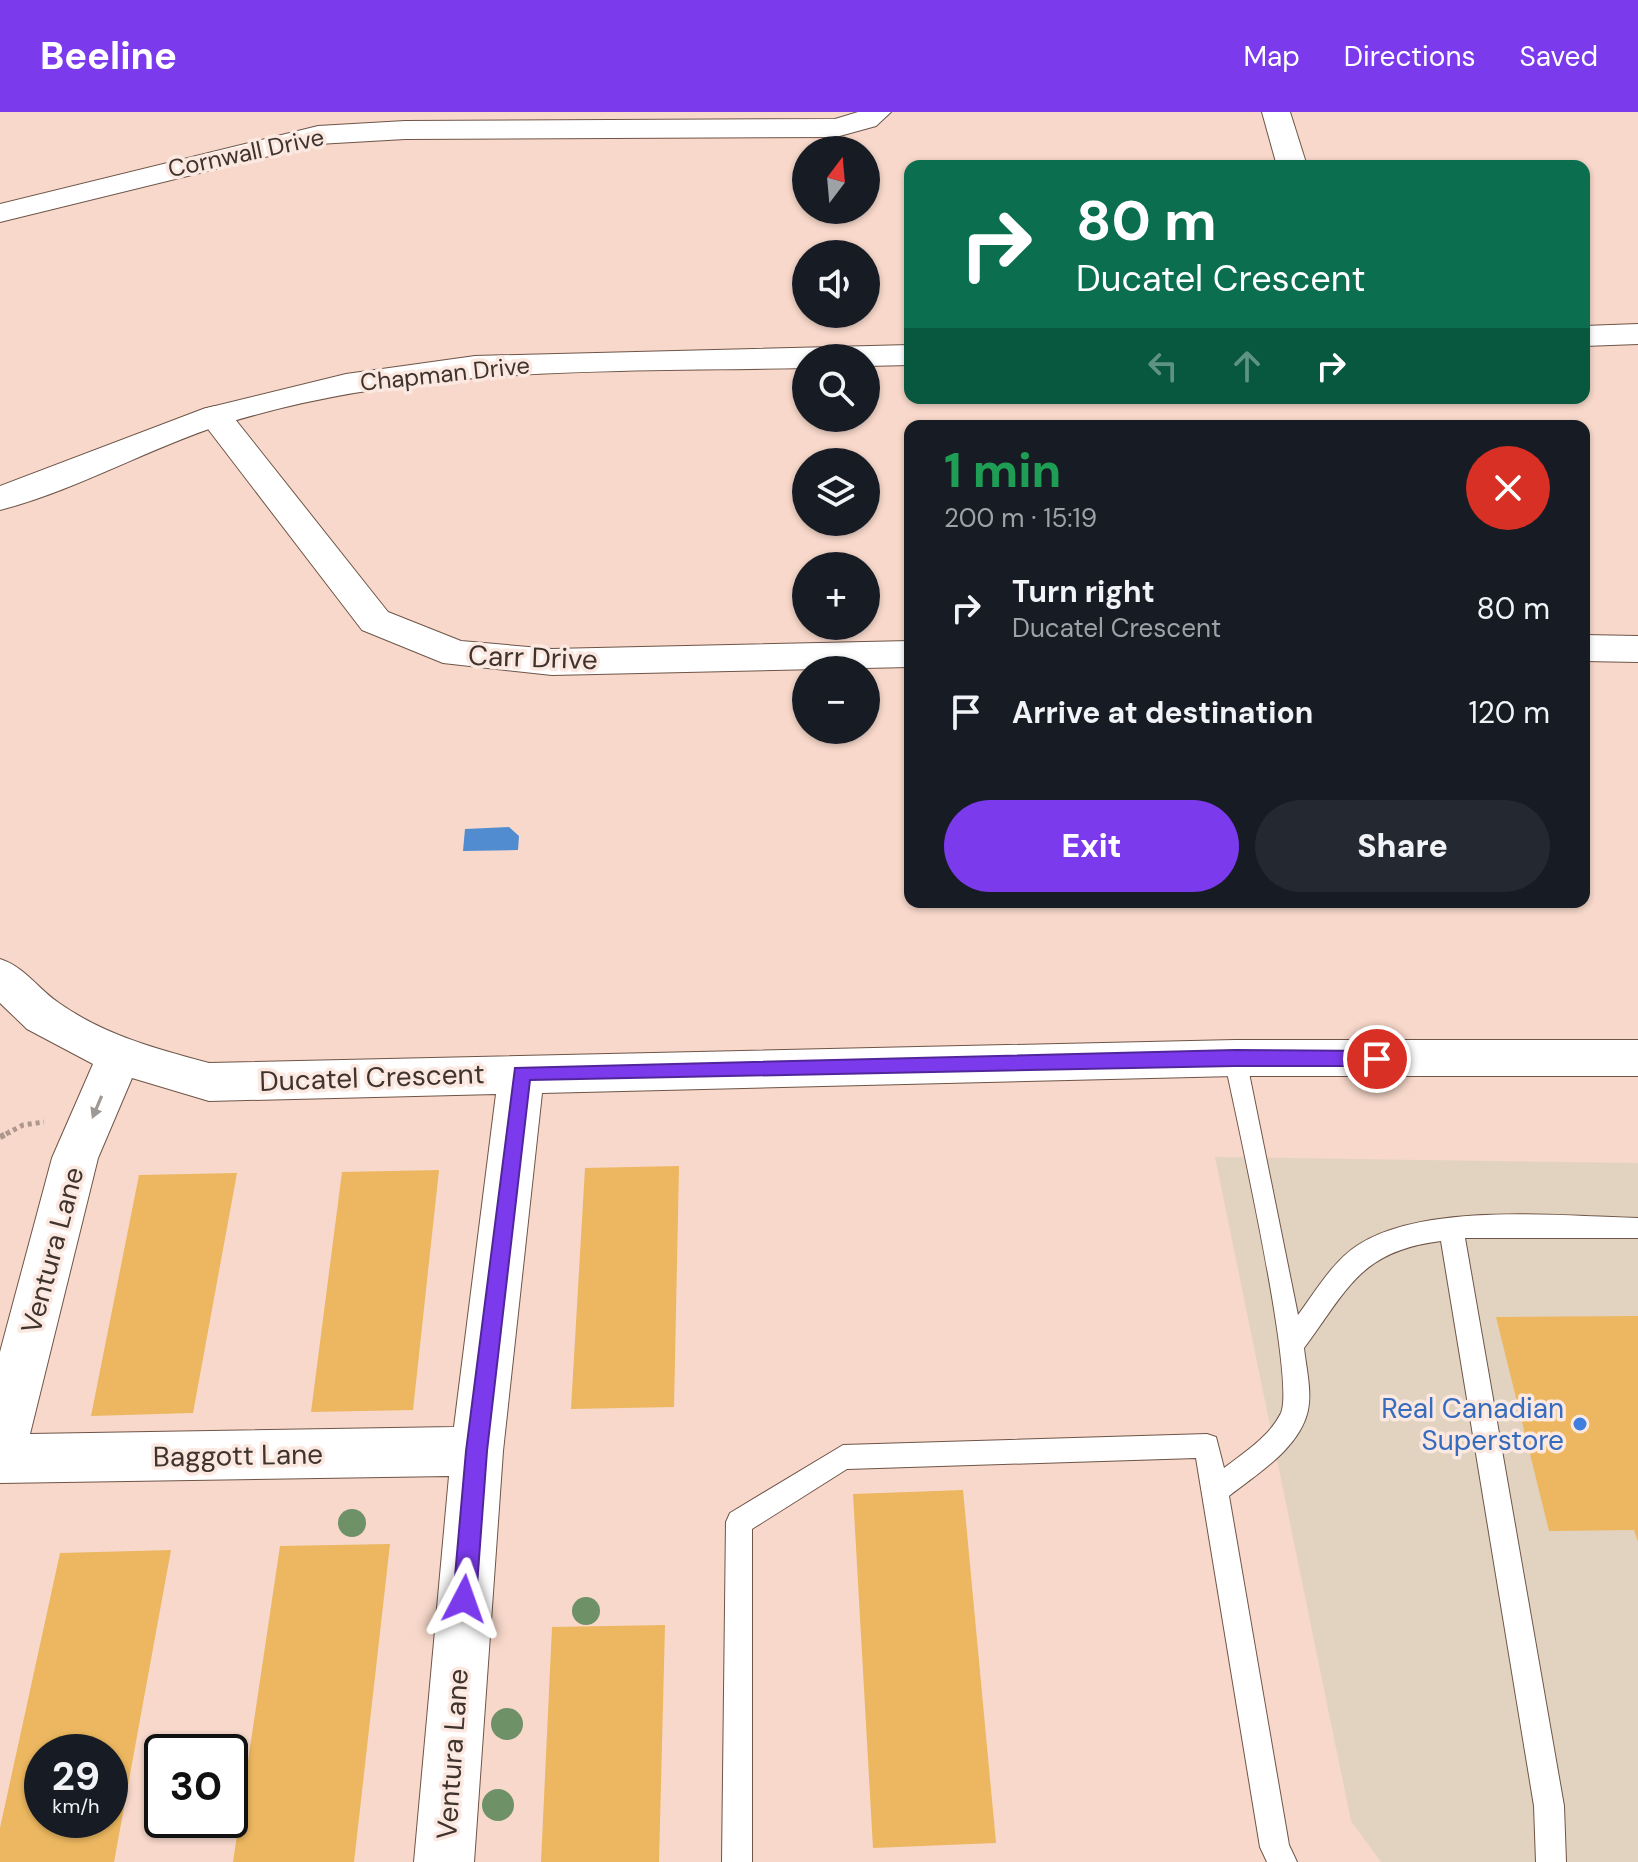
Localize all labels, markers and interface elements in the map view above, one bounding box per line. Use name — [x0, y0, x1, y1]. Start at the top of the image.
text: Beeline — [40, 31, 177, 81]
text: Map — [1243, 38, 1300, 75]
text: Directions — [1344, 38, 1476, 75]
text: Saved — [1520, 38, 1598, 75]
street label: Cornwall Drive — [165, 121, 327, 184]
north arrow — [792, 136, 880, 224]
map controls — [792, 136, 880, 744]
text: 80 m — [1076, 184, 1217, 257]
icon: right — [944, 192, 1048, 296]
button: sound — [792, 240, 880, 328]
text: Ducatel Crescent — [1076, 255, 1366, 302]
button: search — [792, 344, 880, 432]
icon: left — [1141, 344, 1185, 388]
icon: ahead — [1225, 344, 1269, 388]
icon: right — [1309, 344, 1353, 388]
street label: Chapman Drive — [359, 349, 531, 398]
text: 1 min — [944, 439, 1061, 502]
button: close — [1466, 446, 1550, 530]
button: layers — [792, 448, 880, 536]
text: 200 m · 15:19 — [944, 501, 1097, 535]
button: + — [792, 552, 880, 640]
text: Turn right — [1012, 572, 1155, 611]
icon: right — [944, 586, 988, 630]
text: 80 m — [1477, 589, 1550, 628]
text: Ducatel Crescent — [1012, 611, 1221, 645]
street label: Carr Drive — [467, 637, 598, 678]
button: − — [792, 656, 880, 744]
icon: arrive — [944, 690, 988, 734]
text: Arrive at destination — [1012, 693, 1313, 732]
text: 120 m — [1468, 693, 1550, 732]
button: Exit — [944, 800, 1239, 892]
button: Share — [1255, 800, 1550, 892]
pin — [1343, 1025, 1411, 1093]
icon: arrive — [1355, 1037, 1399, 1081]
street label: Ducatel Crescent — [259, 1055, 485, 1100]
one-way arrow — [91, 1095, 104, 1119]
street label: Ventura Lane — [12, 1163, 92, 1337]
place label: Real Canadian Superstore — [1381, 1390, 1564, 1459]
marker: Real Canadian Superstore — [1571, 1415, 1589, 1433]
street label: Baggott Lane — [153, 1436, 323, 1475]
position arrow — [422, 1557, 506, 1641]
street label: Ventura Lane — [428, 1667, 477, 1841]
speed limit sign: 30 — [144, 1734, 248, 1838]
text: 29 — [52, 1750, 100, 1802]
text: km/h — [52, 1793, 100, 1819]

